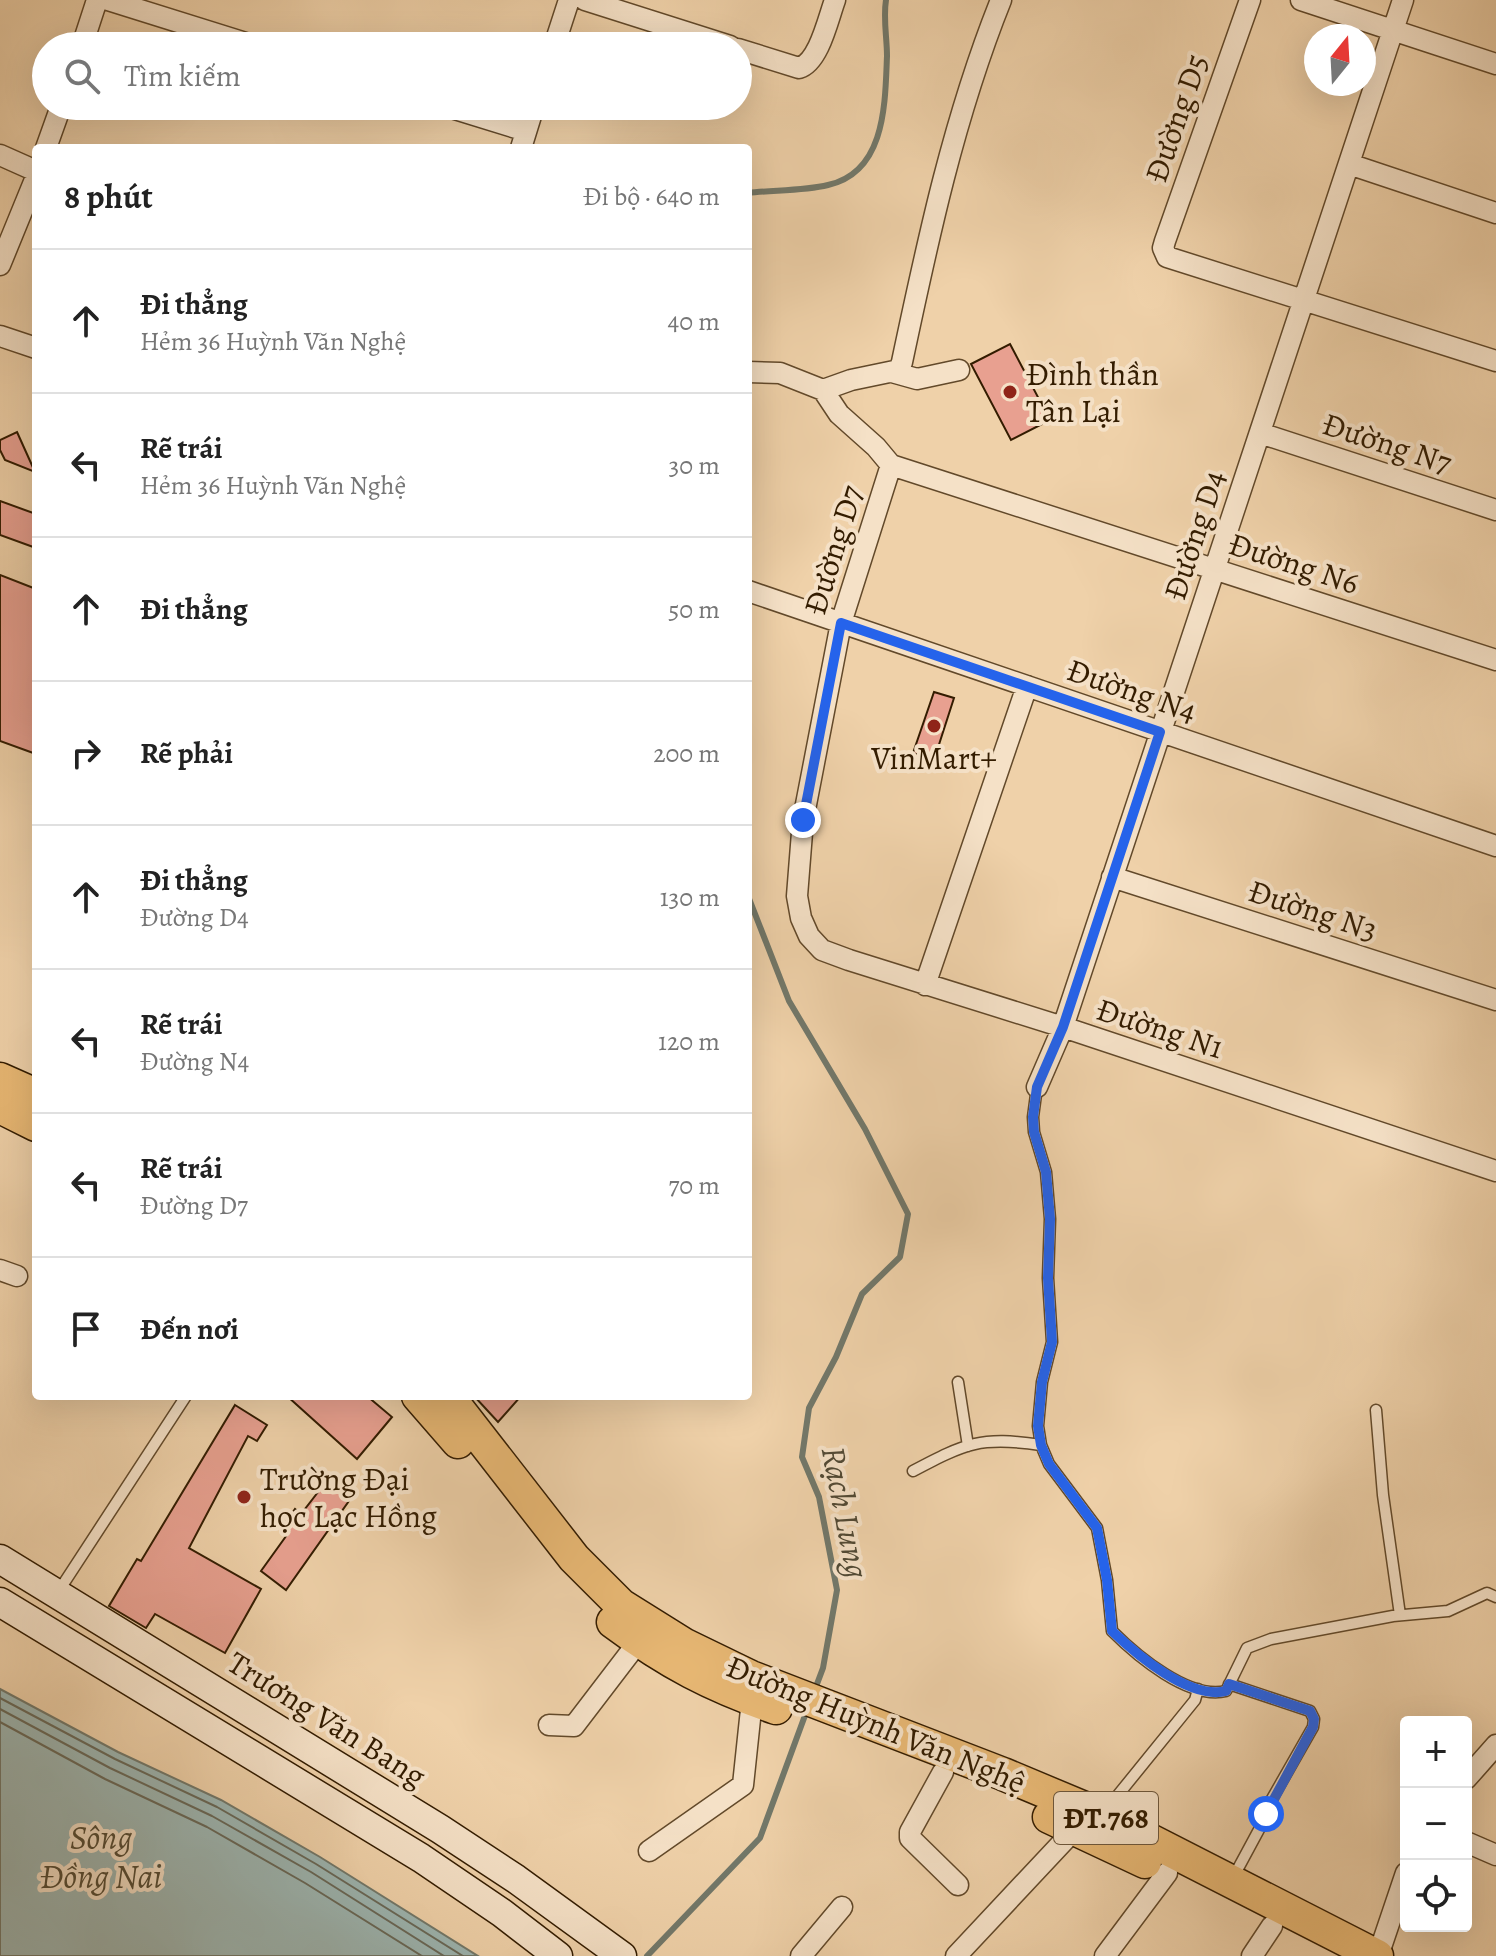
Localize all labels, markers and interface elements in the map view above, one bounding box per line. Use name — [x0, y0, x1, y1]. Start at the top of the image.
north arrow — [1304, 24, 1376, 96]
search box — [32, 32, 752, 120]
street label: Đường D5 — [1134, 48, 1218, 188]
icon: search — [60, 54, 104, 98]
text: Tìm kiếm — [124, 56, 241, 96]
text: 8 phút — [64, 173, 153, 220]
text: Đi bộ · 640 m — [583, 179, 720, 214]
text: Đi thẳng — [140, 284, 248, 324]
icon: ahead — [64, 299, 108, 343]
text: 40 m — [668, 304, 720, 339]
text: Hẻm 36 Huỳnh Văn Nghệ — [140, 324, 406, 359]
place label: Đình thần Tân Lại — [1026, 352, 1159, 433]
marker: Đình thần Tân Lại — [1001, 383, 1019, 401]
street label: Đường N7 — [1317, 401, 1458, 485]
text: Rẽ trái — [140, 428, 223, 468]
icon: left — [64, 443, 108, 487]
text: 30 m — [669, 448, 720, 483]
street label: Đường D4 — [1152, 465, 1236, 605]
text: Hẻm 36 Huỳnh Văn Nghệ — [140, 468, 406, 503]
street label: Đường D7 — [793, 480, 874, 620]
street label: Đường N6 — [1223, 521, 1365, 605]
icon: ahead — [64, 587, 108, 631]
text: Đi thẳng — [140, 589, 248, 629]
text: 50 m — [668, 592, 720, 627]
street label: Đường N4 — [1061, 647, 1203, 733]
marker: VinMart+ — [925, 717, 943, 735]
icon: right — [64, 731, 108, 775]
text: Rẽ phải — [140, 733, 233, 773]
text: 200 m — [653, 736, 720, 771]
place label: VinMart+ — [870, 736, 997, 780]
route end — [785, 802, 821, 838]
text: Đi thẳng — [140, 860, 248, 900]
street label: Đường N3 — [1243, 868, 1383, 952]
icon: ahead — [64, 875, 108, 919]
text: 130 m — [660, 880, 720, 915]
text: Đường D4 — [140, 900, 249, 935]
street label: Đường N1 — [1091, 987, 1229, 1069]
text: Rẽ trái — [140, 1004, 223, 1044]
icon: left — [64, 1019, 108, 1063]
text: 120 m — [658, 1024, 720, 1059]
text: Đường N4 — [140, 1044, 249, 1079]
text: Rẽ trái — [140, 1148, 223, 1188]
icon: left — [64, 1163, 108, 1207]
text: 70 m — [668, 1168, 720, 1203]
text: Đường D7 — [140, 1188, 248, 1223]
icon: arrive — [64, 1307, 108, 1351]
text: Đến nơi — [140, 1309, 239, 1349]
water label: Rạch Lung — [810, 1442, 881, 1582]
place label: Trường Đại học Lạc Hồng — [260, 1457, 437, 1538]
marker: Trường Đại học Lạc Hồng — [235, 1488, 253, 1506]
street label: Trương Văn Bang — [219, 1640, 435, 1798]
street label: Đường Huỳnh Văn Nghệ — [720, 1644, 1032, 1804]
map controls — [1400, 1716, 1472, 1932]
button: + — [1400, 1716, 1472, 1788]
button: − — [1400, 1788, 1472, 1860]
road number: ĐT.768 — [1054, 1792, 1158, 1844]
route start — [1248, 1796, 1284, 1832]
water label: Sông Đồng Nai — [40, 1814, 162, 1900]
button: locate — [1400, 1860, 1472, 1932]

